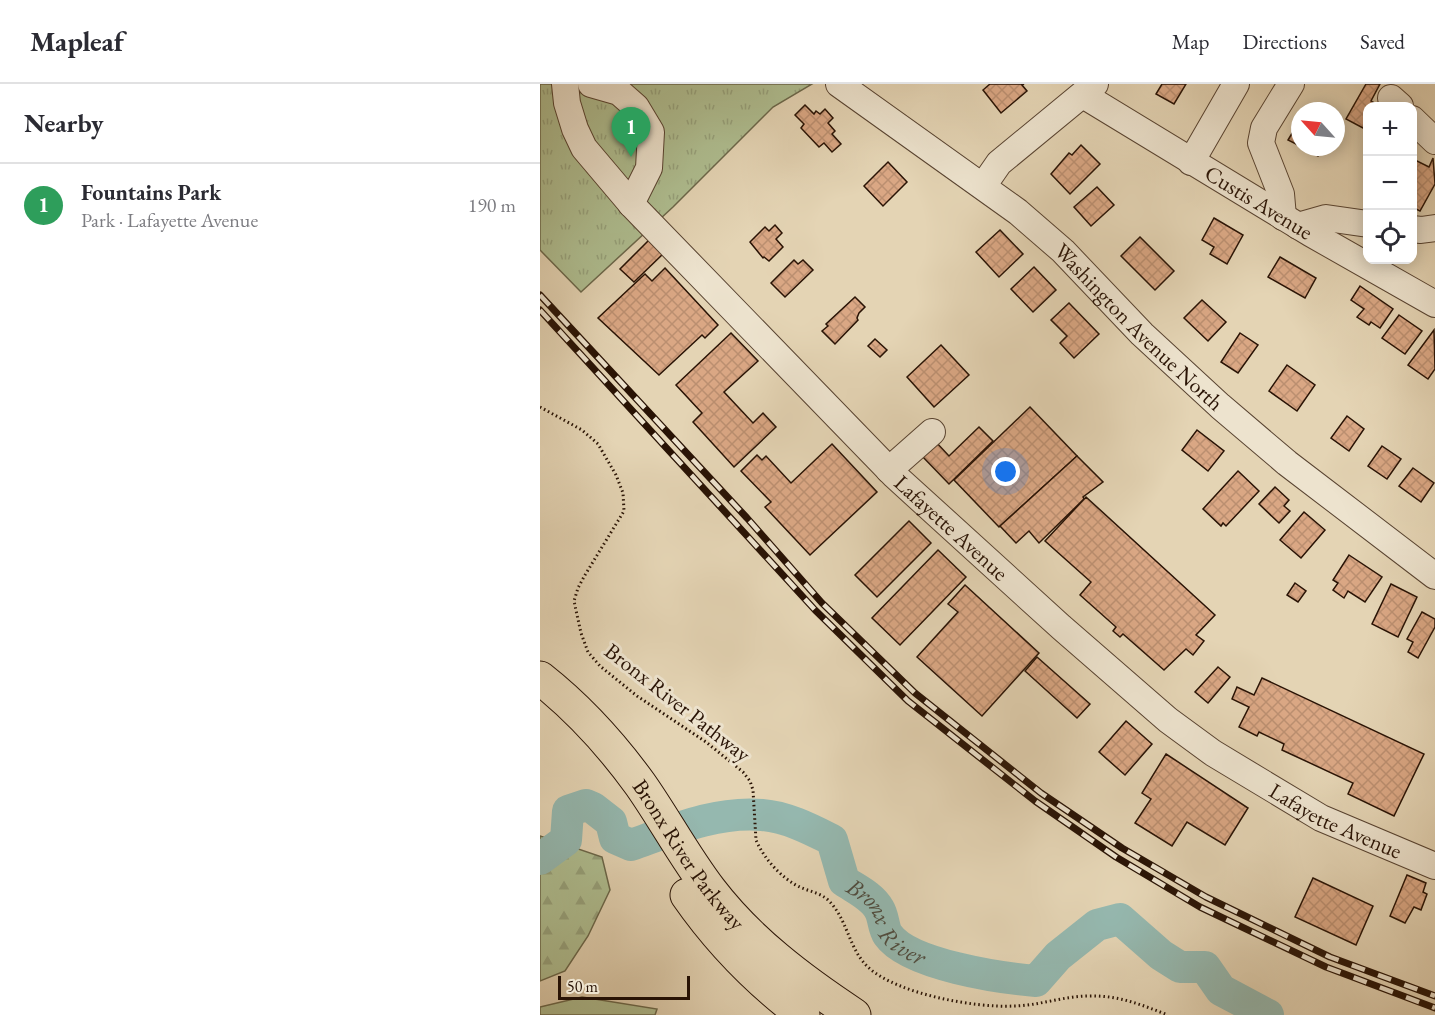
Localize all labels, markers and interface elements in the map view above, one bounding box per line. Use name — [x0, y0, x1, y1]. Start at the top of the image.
text: Mapleaf — [30, 23, 124, 59]
text: Map — [1172, 28, 1209, 55]
text: Directions — [1242, 28, 1327, 55]
text: Saved — [1360, 28, 1405, 55]
north arrow — [1291, 102, 1345, 156]
map controls — [1363, 102, 1417, 264]
button: + — [1363, 102, 1417, 156]
text: Nearby — [24, 106, 104, 140]
pin: 1 — [612, 107, 650, 157]
button: − — [1363, 156, 1417, 210]
street label: Custis Avenue — [1199, 159, 1319, 247]
text: Fountains Park — [81, 178, 221, 207]
text: 1 — [38, 192, 49, 218]
text: 190 m — [468, 192, 516, 218]
text: Park · Lafayette Avenue — [81, 207, 258, 233]
button: locate — [1363, 210, 1417, 264]
street label: Washington Avenue North — [1048, 237, 1230, 417]
your location — [991, 457, 1020, 486]
street label: Lafayette Avenue — [888, 469, 1015, 587]
street label: Bronx River Pathway — [599, 636, 757, 769]
street label: Bronx River Parkway — [626, 774, 752, 937]
street label: Lafayette Avenue — [1264, 776, 1407, 866]
water label: Bronx River — [840, 870, 932, 973]
scale bar — [558, 973, 690, 1000]
text: 50 m — [567, 976, 598, 997]

